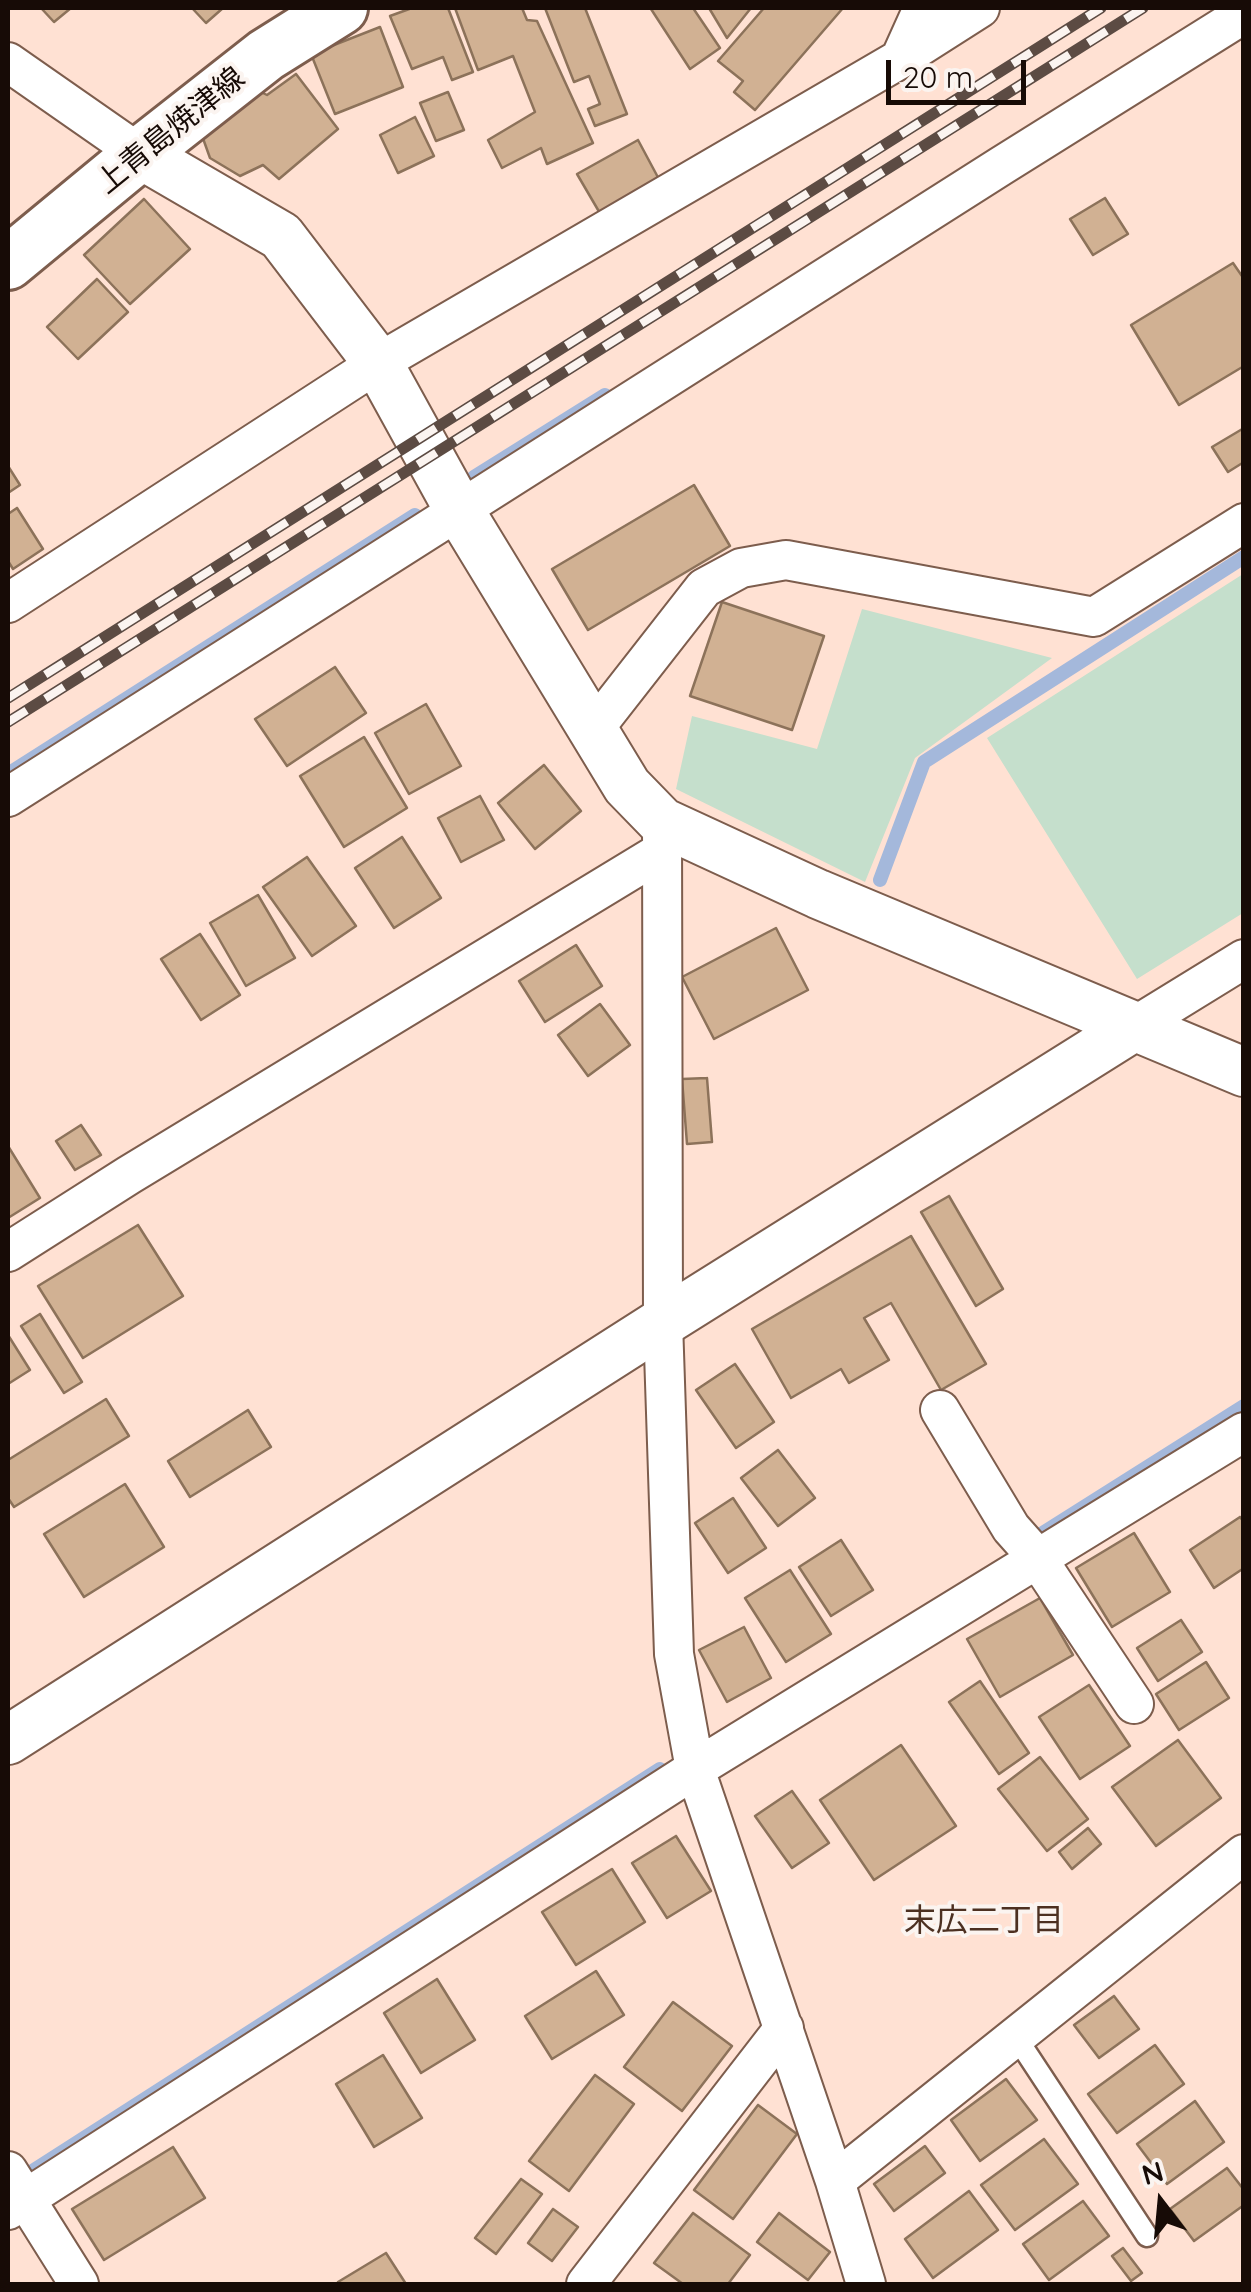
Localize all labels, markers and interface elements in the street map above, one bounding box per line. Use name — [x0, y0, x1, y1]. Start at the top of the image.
scale bar — [891, 40, 1031, 102]
text: 20 m — [903, 58, 973, 96]
street label: 上青島焼津線 — [90, 60, 252, 202]
district label: 末広二丁目 — [904, 1902, 1064, 1940]
north arrow — [1111, 2152, 1211, 2252]
text: N — [1138, 2153, 1167, 2192]

